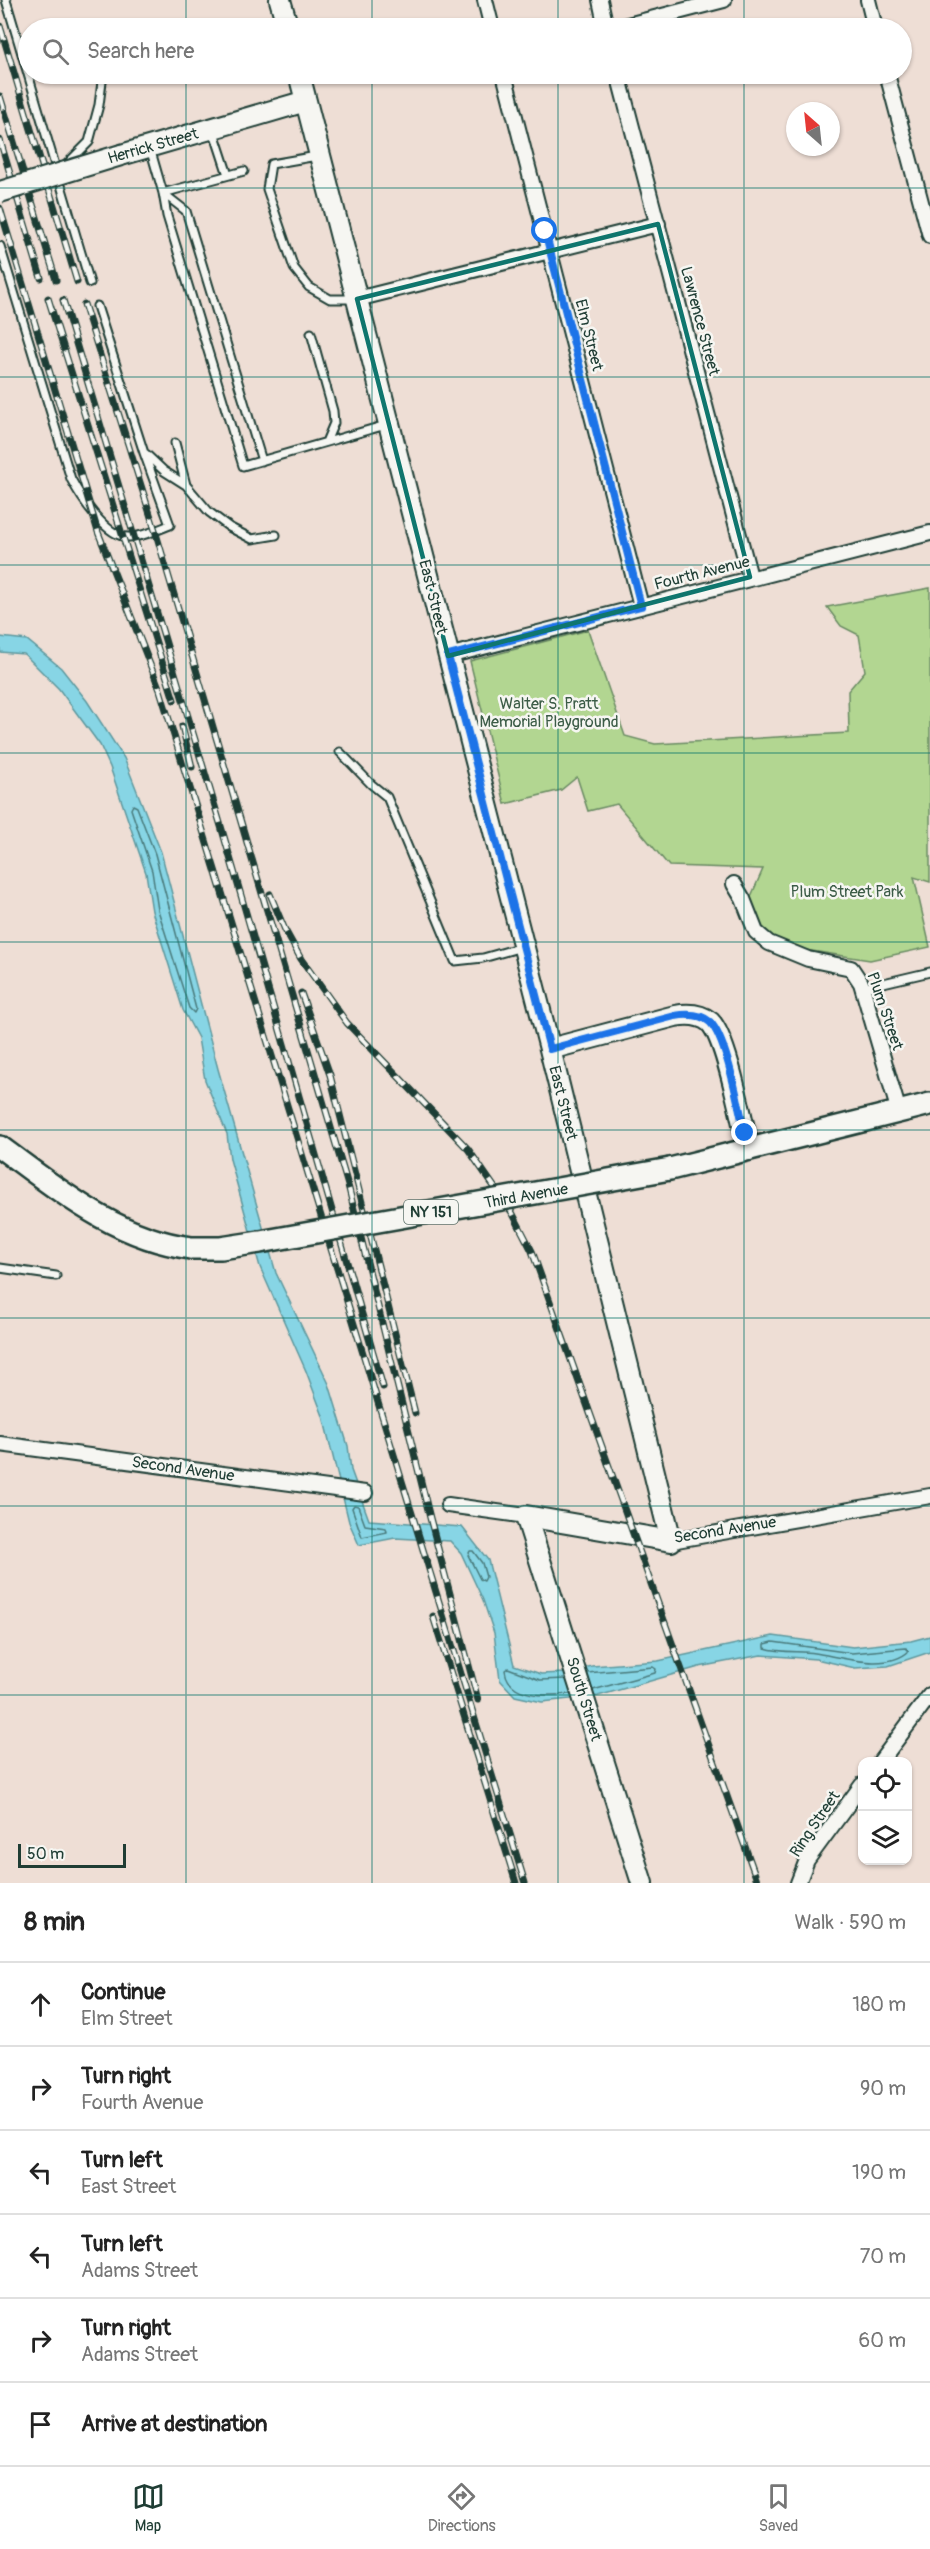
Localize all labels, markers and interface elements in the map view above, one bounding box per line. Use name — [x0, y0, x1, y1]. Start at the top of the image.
search box — [18, 18, 912, 84]
icon: search — [39, 35, 72, 68]
text: Search here — [87, 37, 194, 65]
north arrow — [786, 102, 840, 156]
street label: Herrick Street — [105, 123, 201, 168]
route start — [531, 217, 557, 243]
street label: Lawrence Street — [676, 264, 724, 378]
street label: Elm Street — [570, 297, 608, 373]
street label: Fourth Avenue — [652, 551, 752, 595]
street label: East Street — [414, 558, 452, 637]
park label: Walter S. Pratt Memorial Playground — [479, 694, 619, 732]
park label: Plum Street Park — [791, 882, 904, 902]
street label: Plum Street — [862, 969, 908, 1053]
street label: East Street — [544, 1064, 582, 1143]
route end — [731, 1119, 757, 1145]
street label: Third Avenue — [482, 1179, 570, 1213]
road number: NY 151 — [404, 1200, 458, 1224]
street label: Second Avenue — [130, 1452, 236, 1486]
street label: Second Avenue — [672, 1512, 778, 1548]
street label: South Street — [562, 1655, 606, 1744]
map controls — [858, 1757, 912, 1865]
button: locate — [858, 1757, 912, 1811]
street label: Ring Street — [785, 1786, 845, 1861]
button: layers — [858, 1811, 912, 1865]
scale bar — [18, 1841, 126, 1868]
text: 50 m — [27, 1844, 64, 1864]
text: 8 min — [24, 1906, 85, 1938]
text: Walk · 590 m — [794, 1910, 906, 1935]
text: Continue — [81, 1978, 165, 2006]
icon: ahead — [24, 1988, 57, 2021]
text: 180 m — [852, 1992, 906, 2017]
text: Elm Street — [81, 2006, 173, 2031]
text: Turn right — [81, 2062, 171, 2090]
icon: right — [24, 2072, 57, 2105]
text: 90 m — [860, 2076, 906, 2101]
text: Fourth Avenue — [81, 2090, 203, 2115]
text: Turn left — [81, 2146, 163, 2174]
icon: left — [24, 2156, 57, 2189]
text: 190 m — [852, 2160, 906, 2185]
text: East Street — [81, 2174, 176, 2199]
text: Turn left — [81, 2230, 163, 2258]
icon: left — [24, 2240, 57, 2273]
text: 70 m — [860, 2244, 906, 2269]
text: Adams Street — [81, 2258, 198, 2283]
text: Turn right — [81, 2314, 171, 2342]
icon: right — [24, 2324, 57, 2357]
text: 60 m — [859, 2328, 906, 2353]
text: Adams Street — [81, 2342, 198, 2367]
icon: arrive — [24, 2408, 57, 2441]
text: Arrive at destination — [81, 2410, 267, 2438]
tab: Map — [132, 2480, 165, 2536]
tab: Directions — [428, 2480, 496, 2536]
tab: Saved — [759, 2480, 798, 2536]

